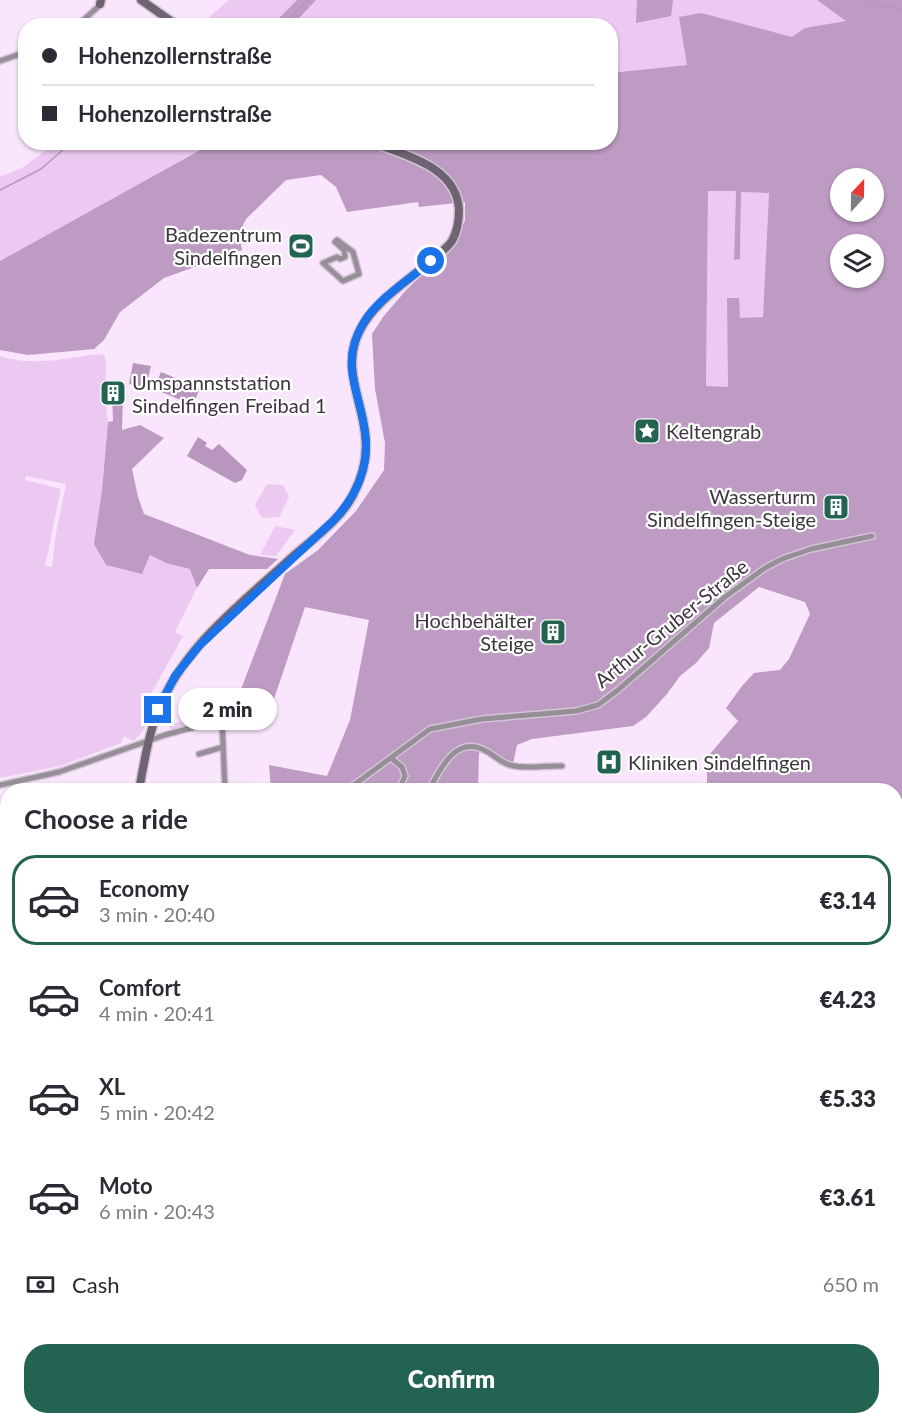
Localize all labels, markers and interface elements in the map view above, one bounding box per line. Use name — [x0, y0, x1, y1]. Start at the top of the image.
text: Hohenzollernstraße — [78, 42, 272, 69]
text: Hohenzollernstraße — [78, 100, 272, 127]
north arrow — [830, 168, 884, 222]
map controls — [830, 168, 884, 288]
place label: Badezentrum Sindelfingen — [165, 222, 282, 269]
sports icon: Badezentrum Sindelfingen — [286, 231, 316, 261]
button: layers — [830, 234, 884, 288]
route start — [417, 247, 444, 274]
place label: Umspannststation Sindelfingen Freibad 1 — [132, 370, 327, 417]
building icon: Umspannststation Sindelfingen Freibad 1 — [98, 378, 128, 408]
place icon: Keltengrab — [632, 416, 662, 446]
place label: Keltengrab — [666, 419, 761, 443]
place label: Wasserturm Sindelfingen-Steige — [647, 484, 816, 531]
building icon: Wasserturm Sindelfingen-Steige — [821, 492, 851, 522]
street label: Arthur-Gruber-Straße — [590, 554, 752, 692]
place label: Hochbehälter Steige — [414, 608, 535, 655]
building icon: Hochbehälter Steige — [538, 617, 568, 647]
callout: 2 min — [179, 689, 278, 731]
route end — [144, 696, 171, 723]
text: 2 min — [203, 697, 252, 721]
hospital icon: Kliniken Sindelfingen — [594, 747, 624, 777]
place label: Kliniken Sindelfingen — [628, 750, 811, 774]
text: Choose a ride — [24, 802, 188, 835]
icon: car — [27, 873, 81, 927]
text: Economy — [99, 875, 189, 902]
text: €3.14 — [820, 887, 876, 914]
text: 3 min · 20:40 — [99, 902, 215, 926]
icon: car — [27, 972, 81, 1026]
text: Comfort — [99, 974, 181, 1001]
text: €4.23 — [820, 986, 876, 1013]
text: 4 min · 20:41 — [99, 1001, 215, 1025]
icon: car — [27, 1071, 81, 1125]
text: XL — [99, 1073, 125, 1100]
text: €5.33 — [820, 1085, 876, 1112]
text: 5 min · 20:42 — [99, 1100, 215, 1124]
icon: car — [27, 1170, 81, 1224]
text: Moto — [99, 1172, 153, 1199]
text: €3.61 — [820, 1184, 876, 1211]
text: 6 min · 20:43 — [99, 1199, 215, 1223]
icon: cash — [24, 1268, 57, 1301]
text: Cash — [72, 1271, 119, 1298]
text: 650 m — [823, 1272, 879, 1296]
button: Confirm — [24, 1344, 879, 1413]

